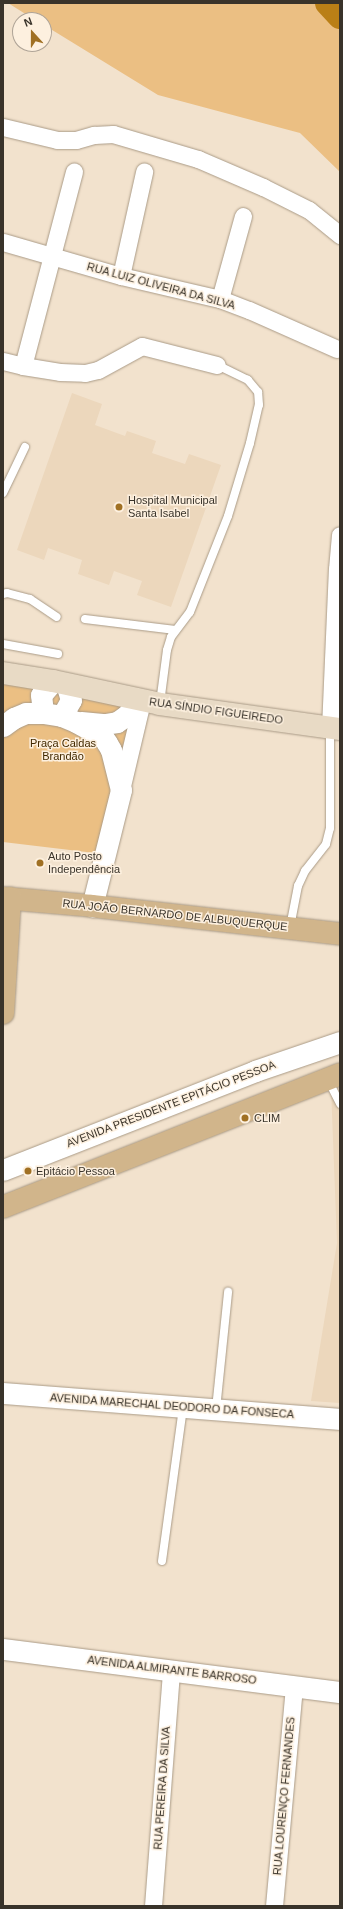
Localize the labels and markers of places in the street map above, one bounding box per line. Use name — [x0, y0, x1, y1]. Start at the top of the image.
place label: Hospital Municipal Santa Isabel — [128, 494, 217, 520]
marker: Hospital Municipal Santa Isabel — [113, 501, 125, 513]
place label: Auto Posto Independência — [48, 850, 120, 876]
marker: Auto Posto Independência — [35, 858, 45, 868]
place label: CLIM — [254, 1111, 280, 1125]
marker: CLIM — [239, 1112, 251, 1124]
place label: Epitácio Pessoa — [36, 1164, 115, 1178]
marker: Epitácio Pessoa — [23, 1166, 33, 1176]

